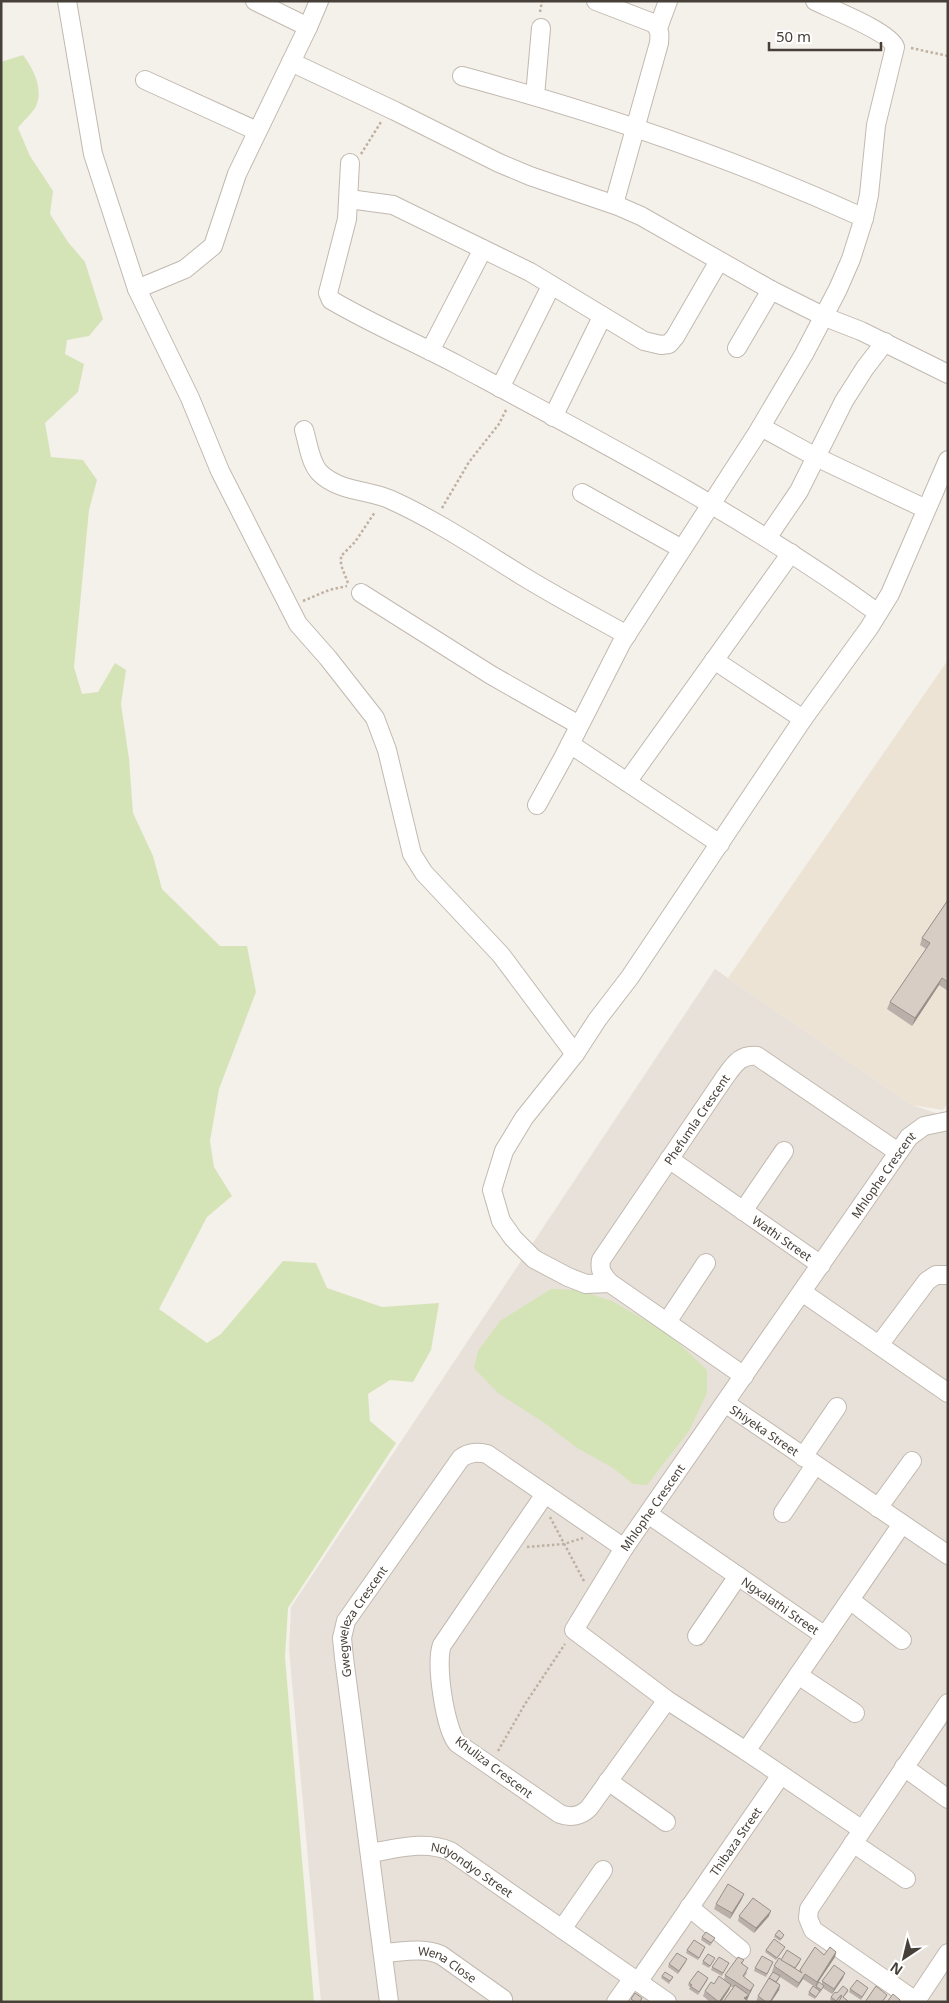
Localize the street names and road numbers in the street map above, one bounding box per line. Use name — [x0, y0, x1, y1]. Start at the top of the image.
street label: Phefumla Crescent — [659, 1070, 734, 1168]
street label: Mhlophe Crescent — [847, 1126, 919, 1221]
street label: Wathi Street — [749, 1211, 816, 1265]
street label: Shiyeka Street — [727, 1401, 803, 1460]
street label: Mhlophe Crescent — [616, 1460, 689, 1554]
street label: Gwegweleza Crescent — [333, 1562, 391, 1678]
street label: Ngxalathi Street — [738, 1573, 823, 1639]
street label: Khuliza Crescent — [452, 1732, 537, 1802]
street label: Thibaza Street — [705, 1803, 765, 1879]
street label: Ndyondyo Street — [430, 1838, 517, 1901]
street label: Wena Close — [417, 1942, 480, 1986]

